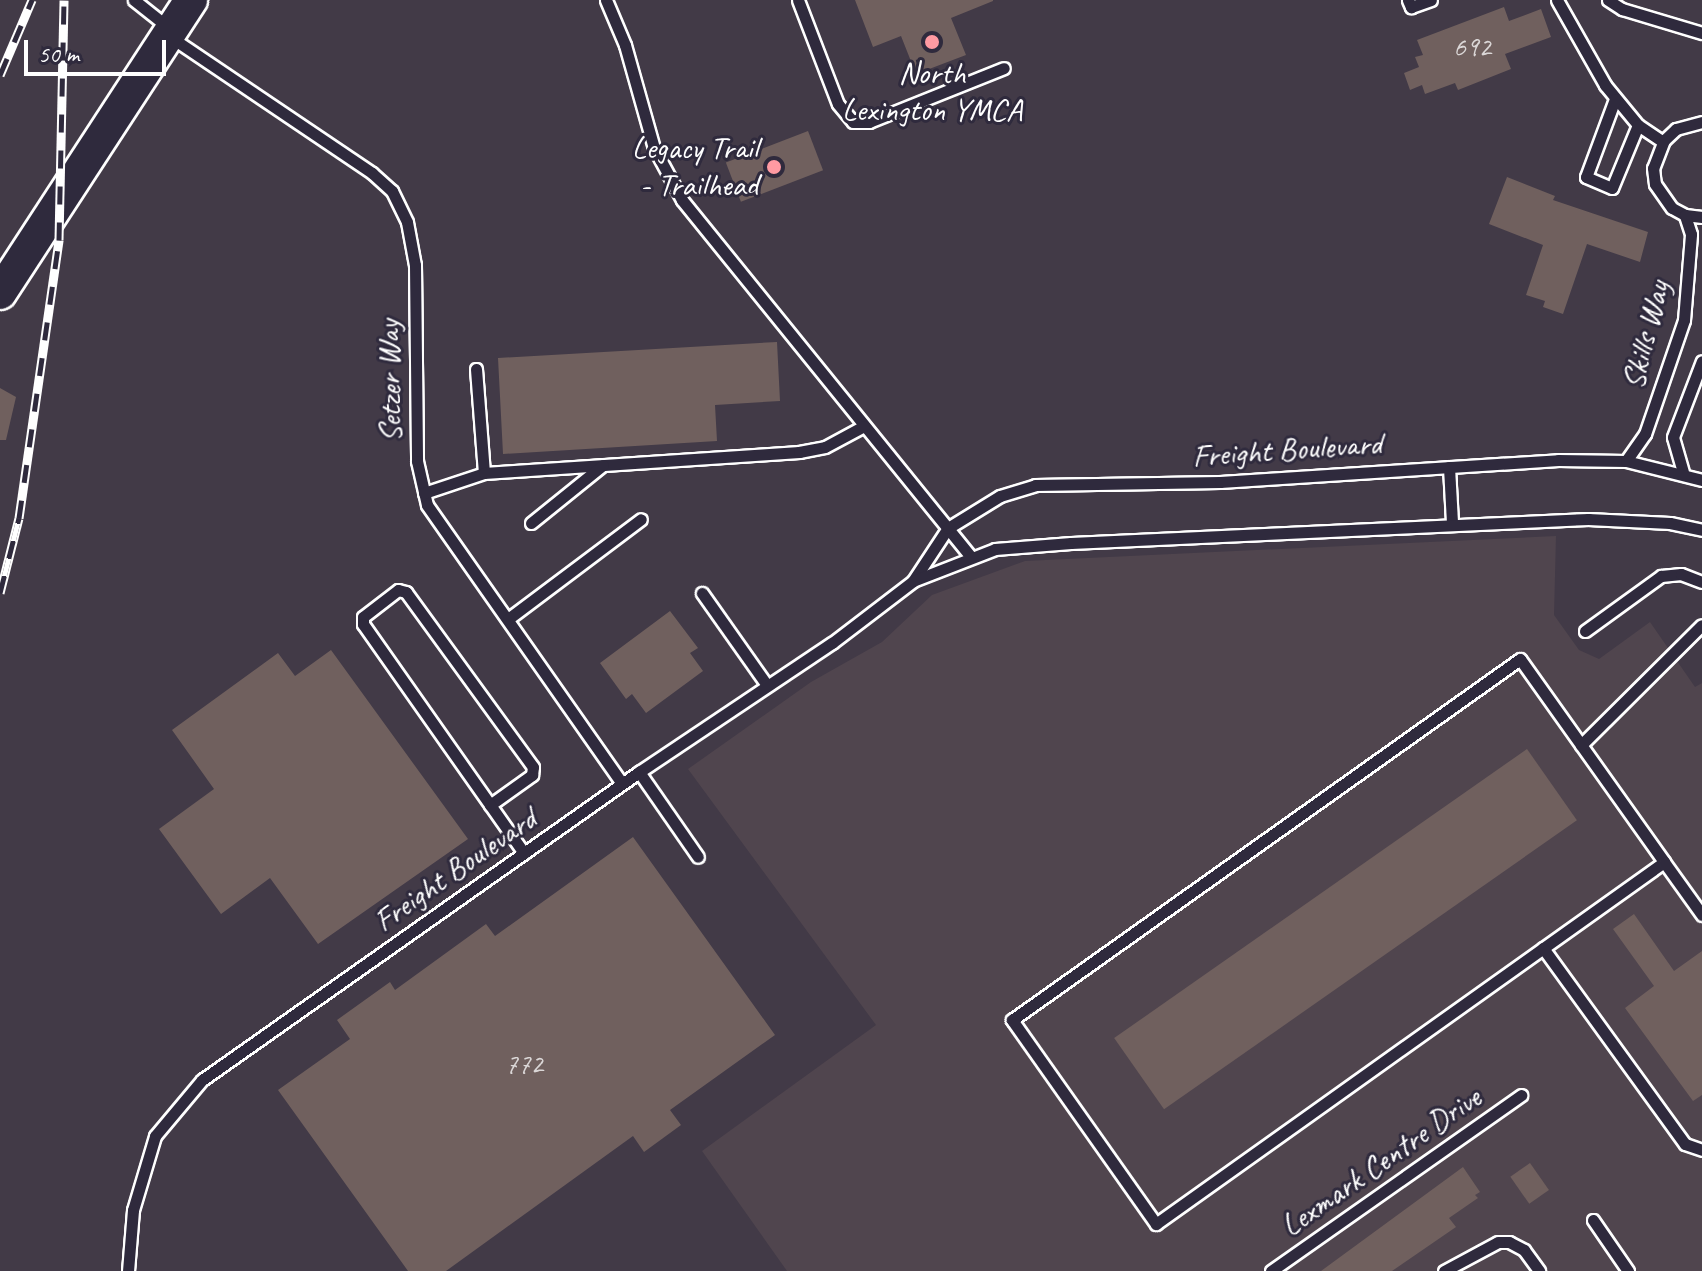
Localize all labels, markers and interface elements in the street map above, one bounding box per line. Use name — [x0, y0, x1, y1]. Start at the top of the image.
scale bar — [28, 24, 170, 74]
house number: 692 — [1453, 30, 1491, 64]
marker: North Lexington YMCA — [923, 33, 941, 51]
text: 50 m — [38, 39, 79, 69]
place label: North Lexington YMCA — [842, 55, 1022, 130]
place label: Legacy Trail - Trailhead — [631, 130, 758, 205]
marker: Legacy Trail - Trailhead — [765, 158, 783, 176]
street label: Skills Way — [1614, 277, 1678, 393]
street label: Setzer Way — [370, 319, 410, 443]
street label: Freight Boulevard — [1191, 424, 1383, 476]
street label: Freight Boulevard — [366, 800, 544, 940]
house number: 772 — [505, 1047, 543, 1081]
street label: Lexmark Centre Drive — [1273, 1079, 1489, 1245]

